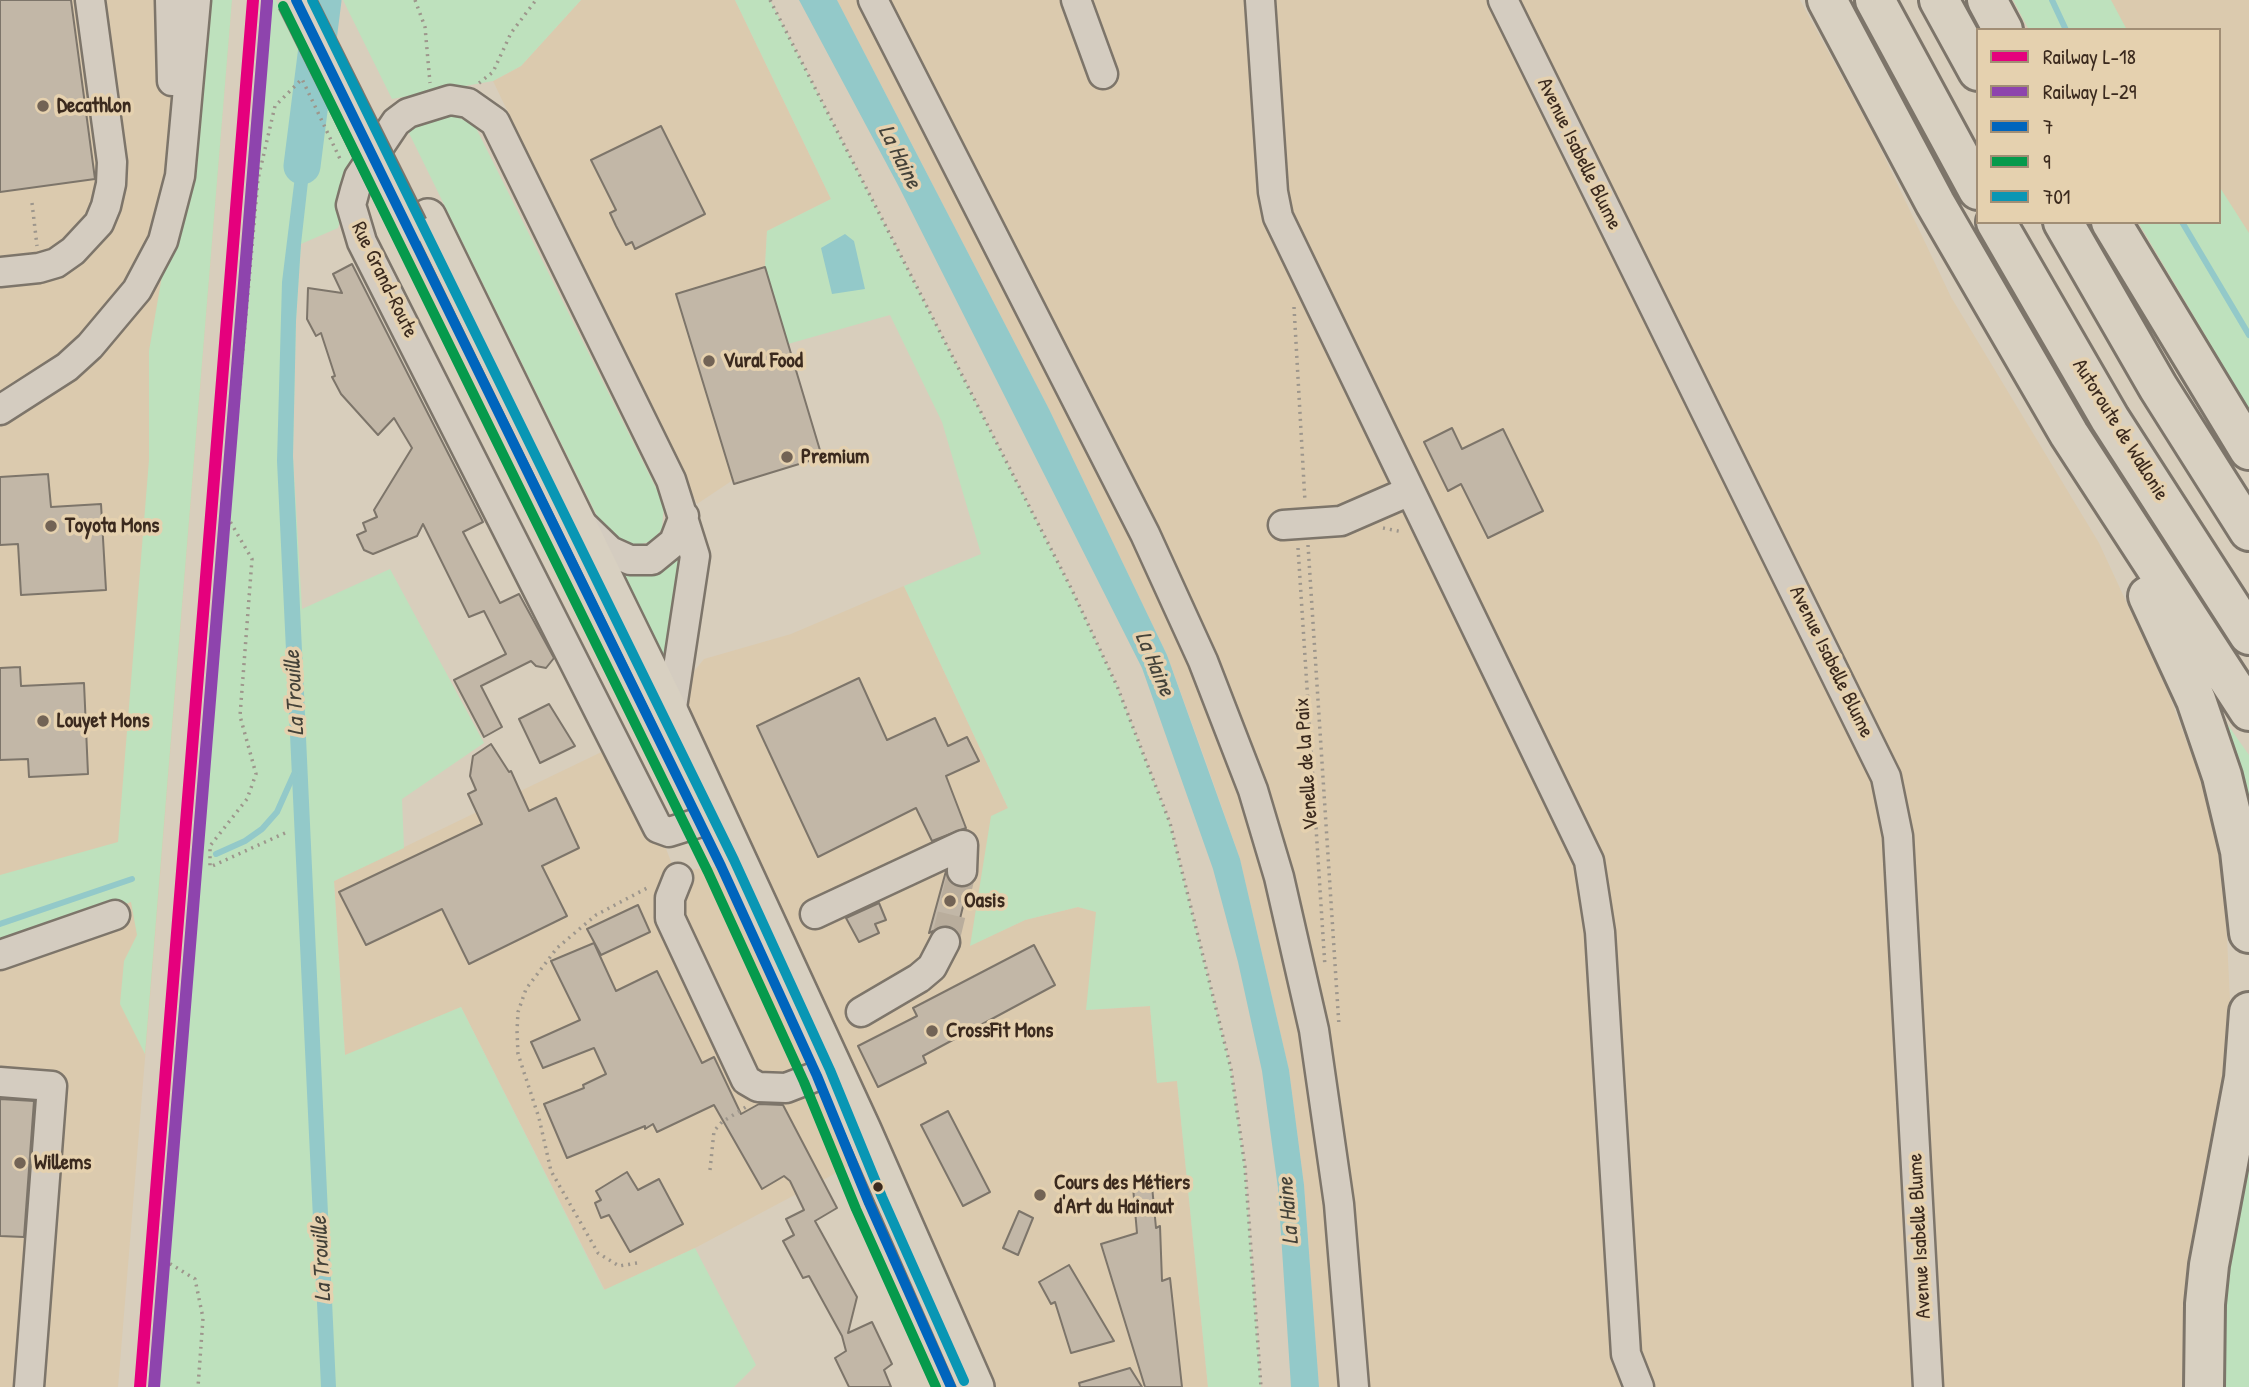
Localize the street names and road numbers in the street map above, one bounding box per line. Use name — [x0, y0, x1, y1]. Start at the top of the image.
street label: Avenue Isabelle Blume — [1531, 74, 1627, 234]
street label: Rue Grand-Route — [345, 218, 423, 342]
street label: Autoroute de Wallonie — [2066, 355, 2174, 505]
street label: Avenue Isabelle Blume — [1783, 582, 1879, 742]
street label: Venelle de la Paix — [1290, 697, 1324, 831]
street label: Avenue Isabelle Blume — [1903, 1153, 1937, 1319]

